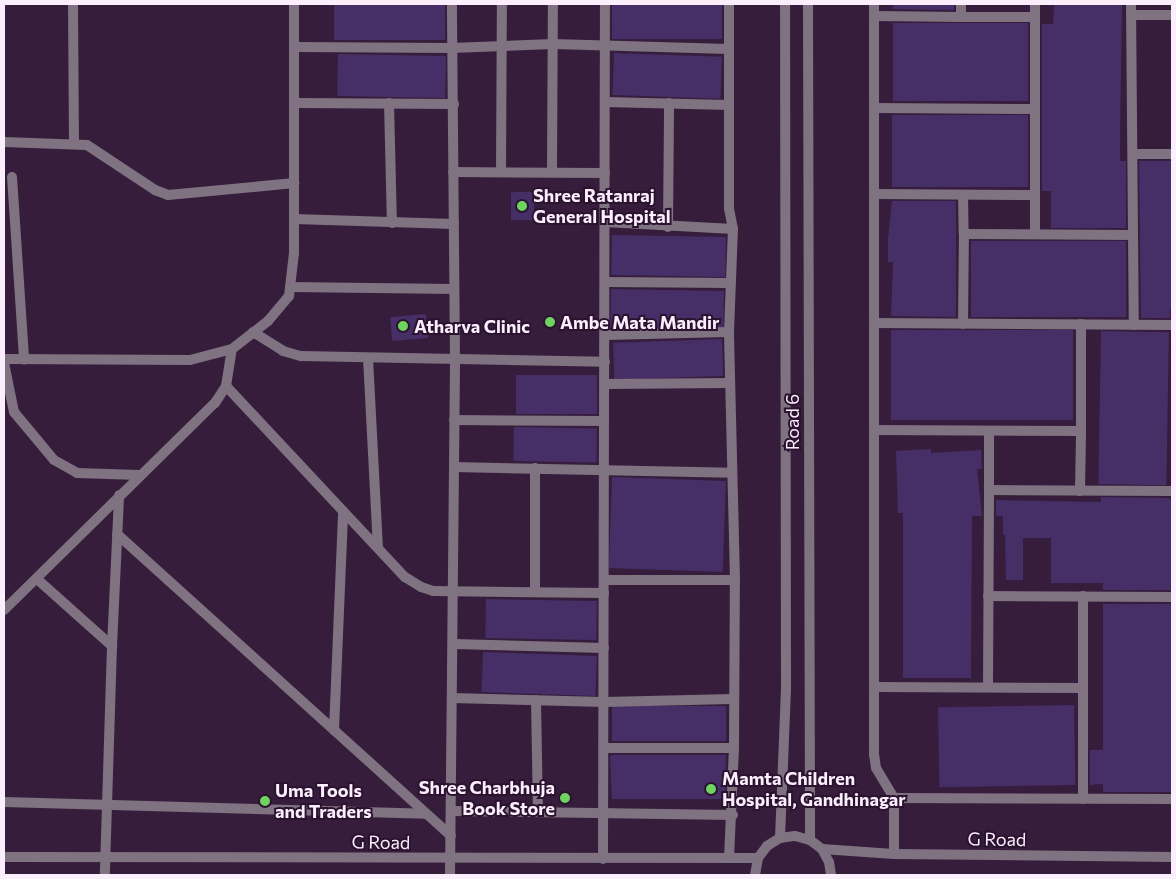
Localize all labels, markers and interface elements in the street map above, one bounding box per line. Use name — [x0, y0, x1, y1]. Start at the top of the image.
place label: Shree Ratanraj General Hospital — [533, 185, 671, 228]
marker: Shree Ratanraj General Hospital — [515, 199, 529, 213]
place label: Ambe Mata Mandir — [560, 311, 719, 333]
place label: Atharva Clinic — [414, 315, 530, 337]
marker: Ambe Mata Mandir — [544, 316, 556, 328]
marker: Atharva Clinic — [396, 319, 410, 333]
street label: Road 6 — [781, 394, 803, 450]
place label: Mamta Children Hospital, Gandhinagar — [722, 768, 906, 811]
place label: Shree Charbhuja Book Store — [419, 777, 555, 820]
place label: Uma Tools and Traders — [275, 780, 372, 822]
marker: Mamta Children Hospital, Gandhinagar — [704, 782, 718, 796]
marker: Shree Charbhuja Book Store — [559, 792, 571, 804]
marker: Uma Tools and Traders — [259, 795, 271, 807]
street label: G Road — [967, 828, 1027, 850]
street label: G Road — [351, 831, 411, 853]

